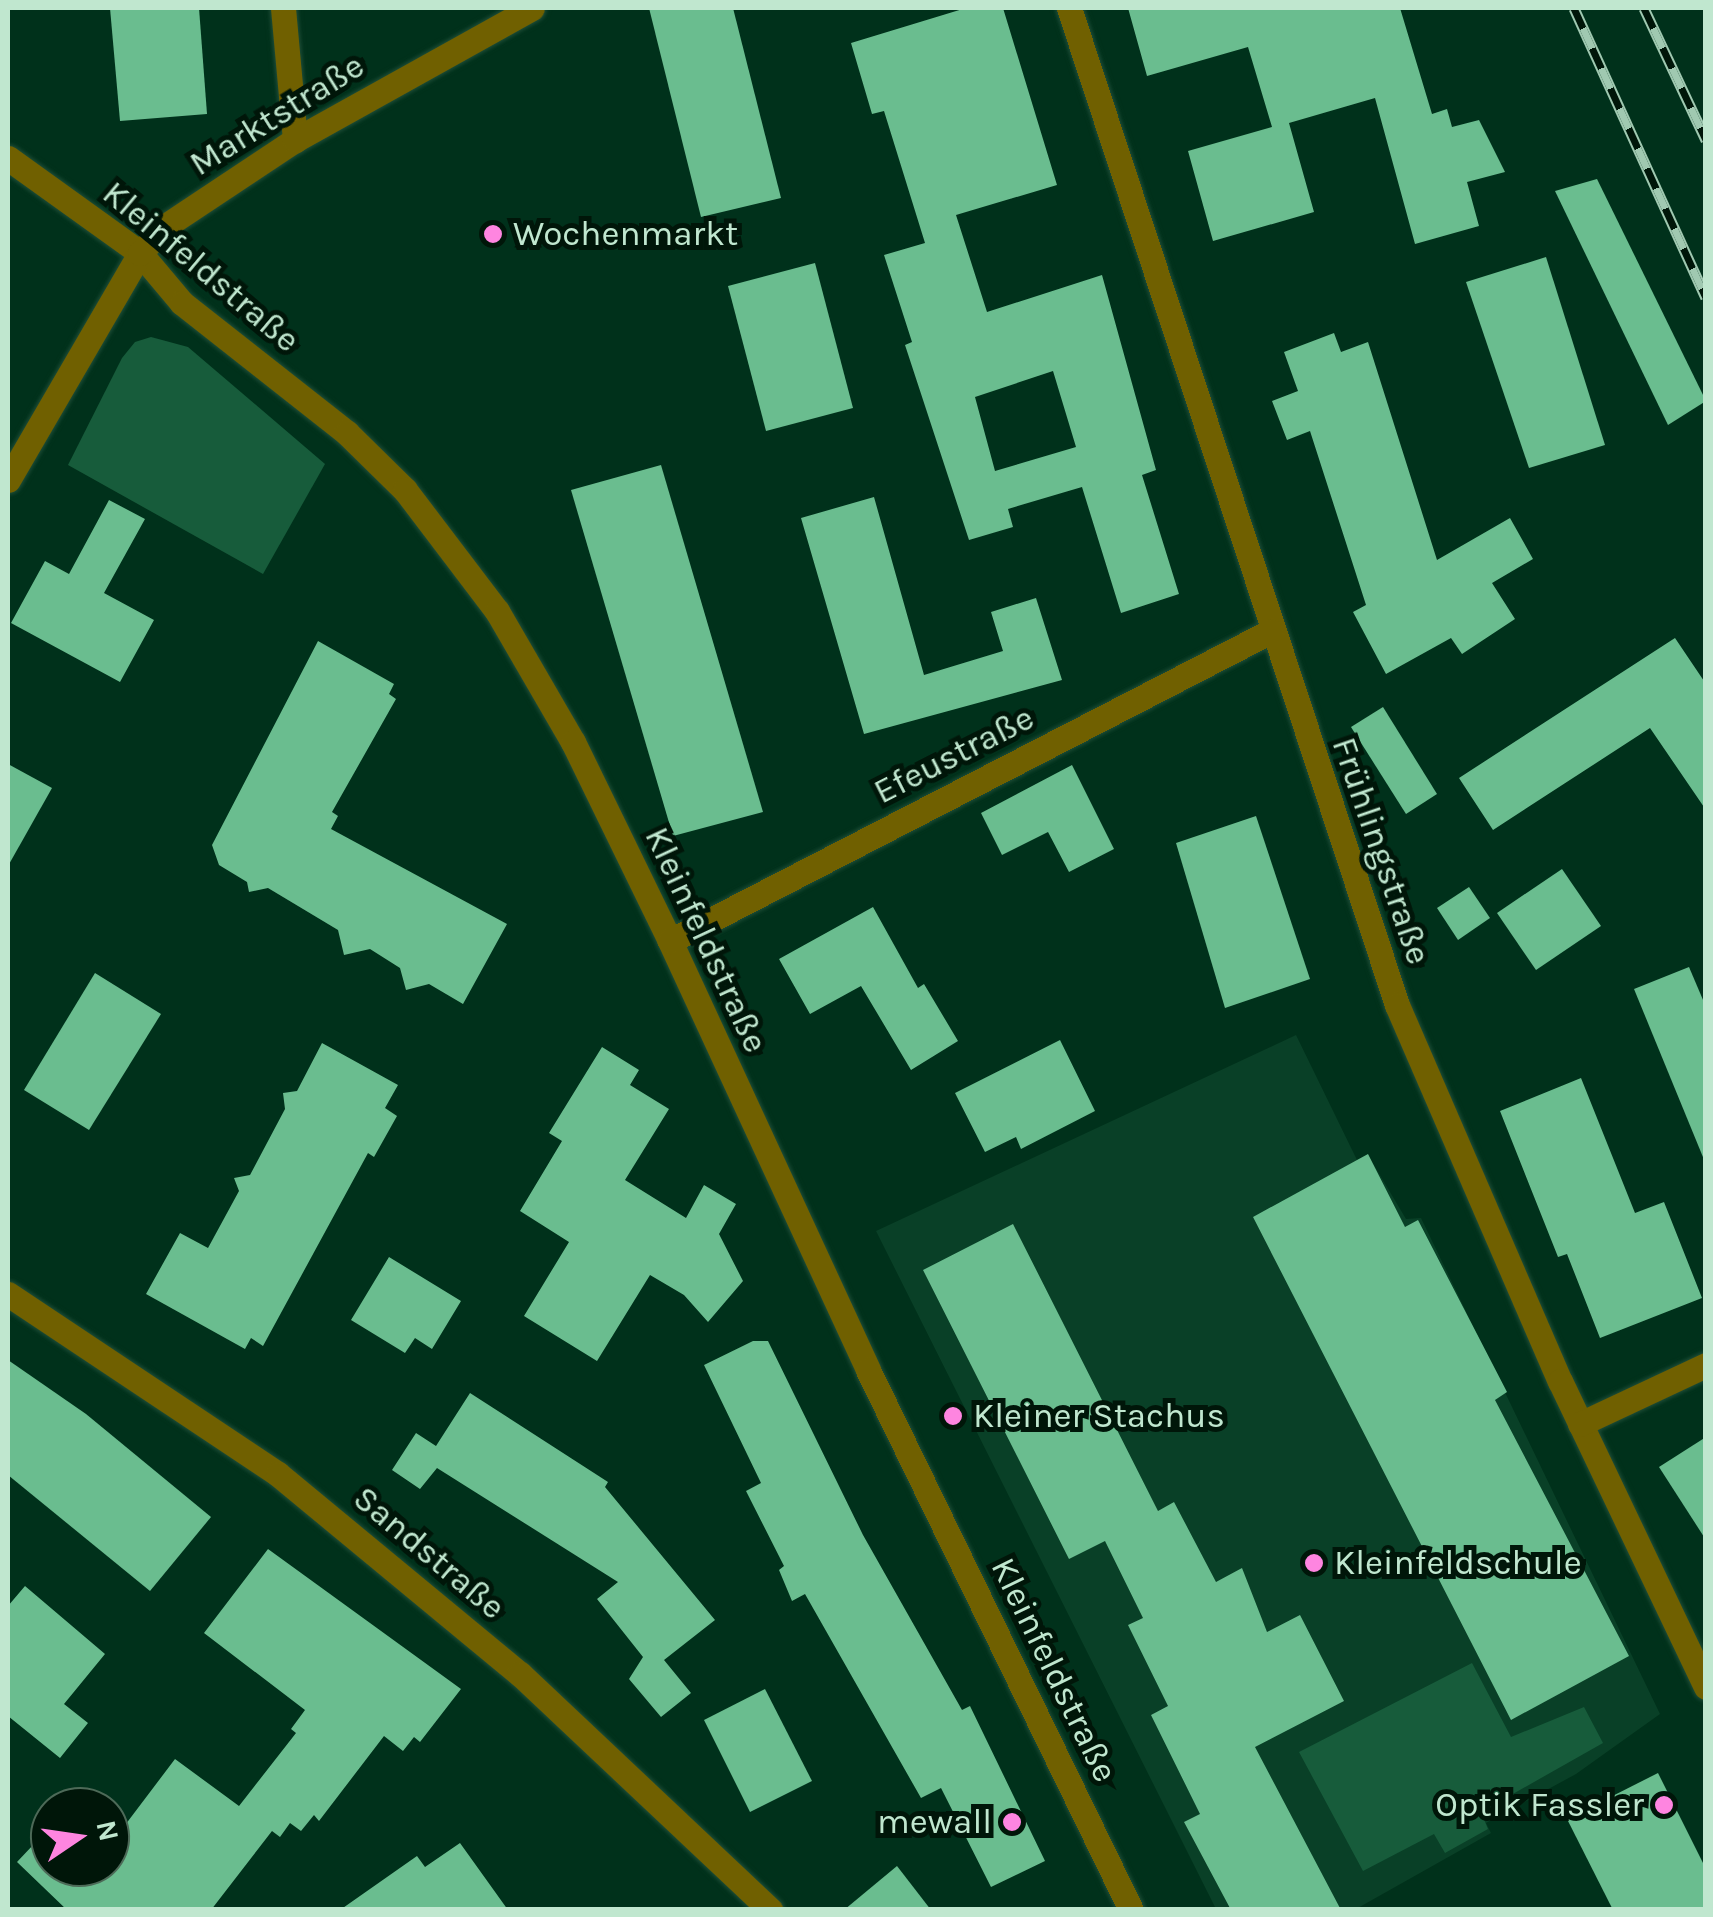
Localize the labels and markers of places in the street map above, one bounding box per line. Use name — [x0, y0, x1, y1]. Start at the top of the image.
place label: Wochenmarkt — [513, 213, 738, 255]
marker: Wochenmarkt — [482, 223, 504, 245]
place label: Kleiner Stachus — [973, 1395, 1225, 1437]
marker: Kleiner Stachus — [942, 1405, 964, 1427]
place label: Kleinfeldschule — [1334, 1542, 1582, 1584]
marker: Kleinfeldschule — [1303, 1552, 1325, 1574]
place label: Optik Fassler — [1435, 1784, 1644, 1826]
marker: Optik Fassler — [1653, 1794, 1675, 1816]
place label: mewall — [877, 1801, 992, 1843]
marker: mewall — [1001, 1811, 1023, 1833]

